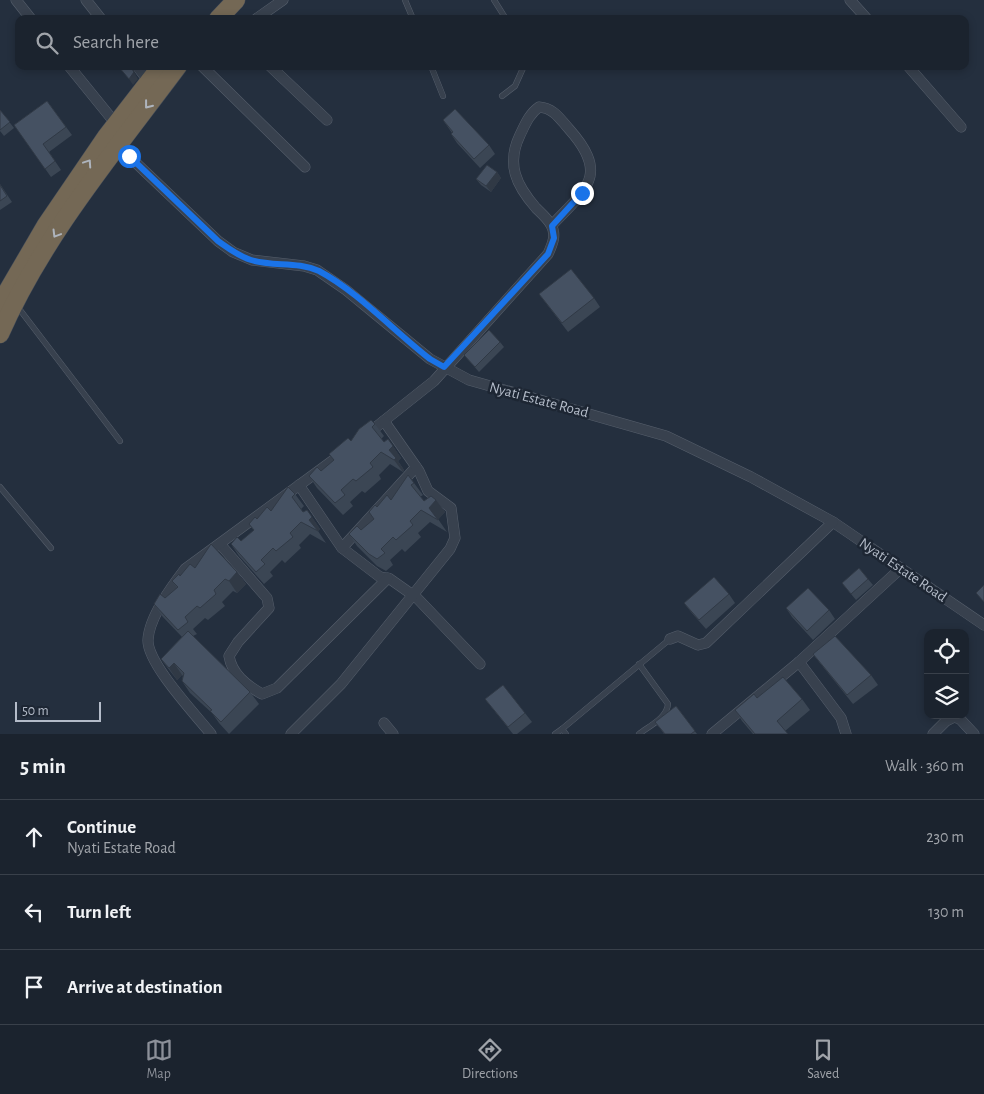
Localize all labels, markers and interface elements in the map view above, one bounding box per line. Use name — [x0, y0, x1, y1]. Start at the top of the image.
search box — [15, 15, 969, 70]
icon: search — [33, 29, 61, 57]
text: Search here — [73, 33, 159, 52]
one-way arrow — [146, 99, 154, 108]
route start — [118, 145, 141, 168]
one-way arrow — [82, 160, 91, 169]
route end — [571, 182, 594, 205]
one-way arrow — [52, 228, 62, 237]
street label: Nyati Estate Road — [488, 380, 590, 421]
street label: Nyati Estate Road — [856, 535, 950, 605]
map controls — [924, 629, 969, 719]
button: locate — [924, 629, 969, 674]
button: layers — [924, 674, 969, 719]
scale bar — [15, 699, 101, 722]
text: 50 m — [22, 704, 49, 718]
text: 5 min — [20, 756, 66, 777]
text: Walk · 360 m — [885, 758, 964, 774]
text: Continue — [67, 818, 136, 837]
icon: ahead — [20, 823, 48, 851]
text: 230 m — [926, 829, 964, 845]
text: Nyati Estate Road — [67, 840, 176, 856]
icon: left — [20, 898, 48, 926]
text: Turn left — [67, 903, 131, 922]
text: 130 m — [928, 904, 964, 920]
icon: arrive — [20, 973, 48, 1001]
text: Arrive at destination — [67, 978, 223, 997]
tab: Map — [145, 1036, 173, 1083]
tab: Directions — [462, 1036, 518, 1083]
tab: Saved — [807, 1036, 839, 1083]

